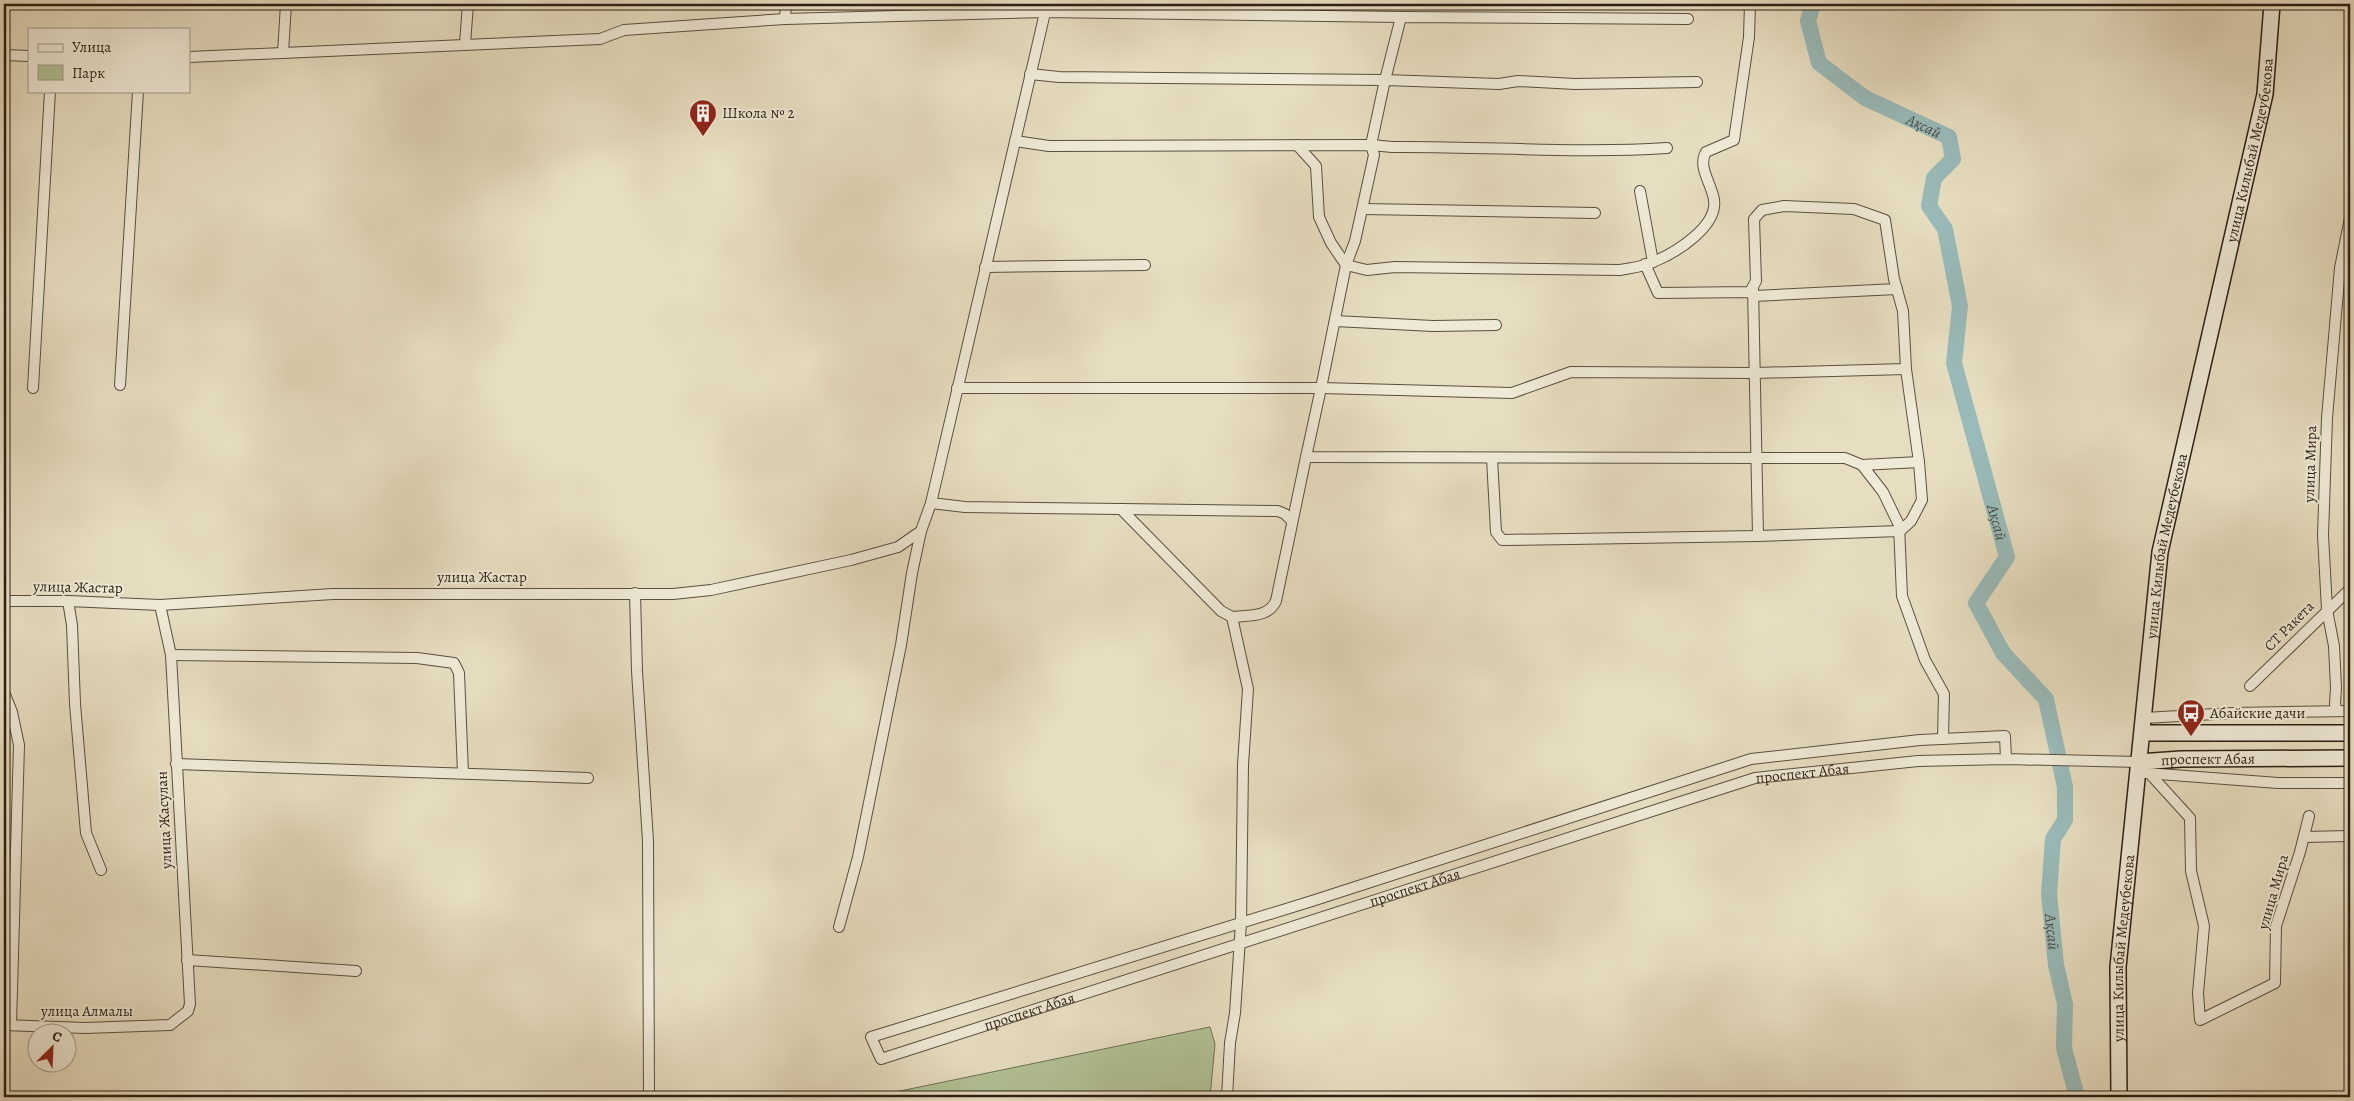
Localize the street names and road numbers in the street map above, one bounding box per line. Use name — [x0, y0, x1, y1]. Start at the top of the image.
street label: улица Килыбай Медеубекова — [2221, 57, 2278, 245]
street label: улица Мира — [2299, 425, 2321, 504]
street label: улица Килыбай Медеубекова — [2141, 451, 2192, 641]
street label: улица Жастар — [436, 567, 527, 587]
street label: улица Жастар — [32, 576, 123, 598]
street label: СТ Ракета — [2260, 596, 2319, 655]
street label: проспект Абая — [2160, 749, 2255, 770]
street label: проспект Абая — [1755, 758, 1850, 788]
street label: улица Жасулан — [151, 770, 177, 871]
street label: улица Мира — [2252, 852, 2293, 933]
street label: улица Килыбай Медеубекова — [2108, 854, 2139, 1043]
street label: проспект Абая — [1367, 863, 1463, 911]
street label: проспект Абая — [981, 987, 1077, 1035]
street label: улица Алмалы — [40, 1001, 133, 1021]

